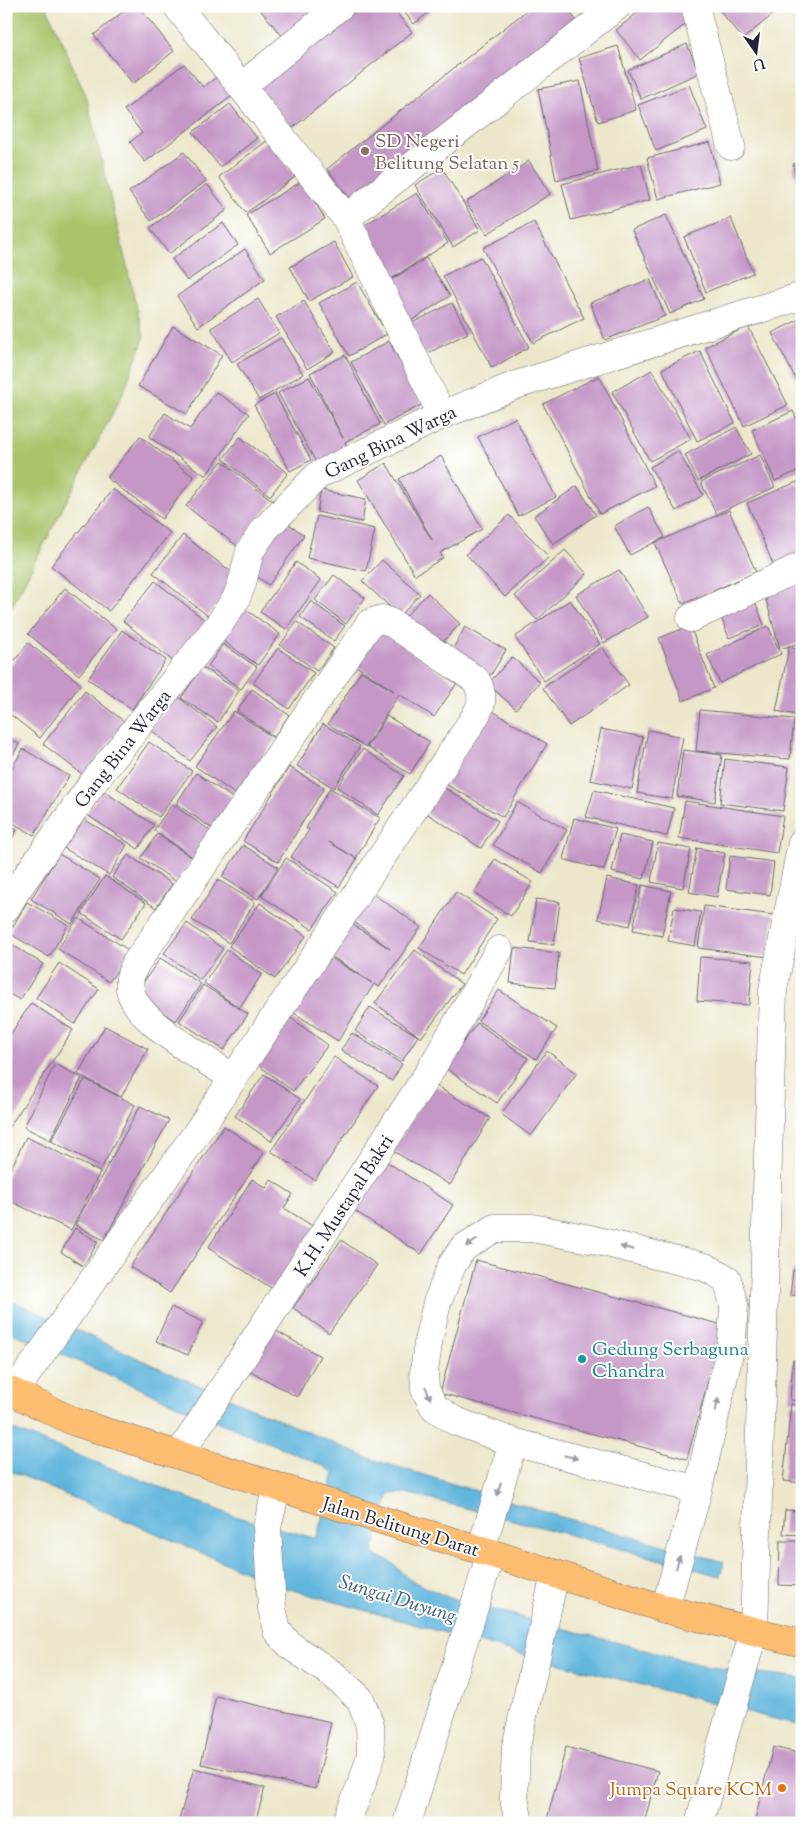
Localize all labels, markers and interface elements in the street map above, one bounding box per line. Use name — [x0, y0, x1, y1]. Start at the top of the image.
north arrow — [730, 28, 780, 78]
text: U — [750, 52, 767, 74]
place label: SD Negeri Belitung Selatan 5 — [375, 129, 520, 178]
marker: SD Negeri Belitung Selatan 5 — [359, 145, 371, 157]
street label: Gang Bina Warga — [321, 400, 462, 487]
street label: Gang Bina Warga — [69, 684, 179, 814]
street label: K.H. Mustapal Bakri — [289, 1130, 401, 1283]
one-way arrow — [465, 1238, 478, 1248]
one-way arrow — [620, 1244, 635, 1252]
place label: Gedung Serbaguna Chandra — [592, 1337, 749, 1386]
marker: Gedung Serbaguna Chandra — [576, 1353, 588, 1365]
one-way arrow — [424, 1386, 432, 1401]
one-way arrow — [713, 1397, 721, 1412]
one-way arrow — [564, 1453, 579, 1461]
one-way arrow — [495, 1481, 503, 1496]
street label: Jalan Belitung Darat — [318, 1491, 482, 1565]
one-way arrow — [674, 1555, 682, 1570]
water label: Sungai Duyung — [335, 1569, 460, 1632]
place label: Jumpa Square KCM — [609, 1777, 773, 1804]
marker: Jumpa Square KCM — [776, 1782, 788, 1794]

